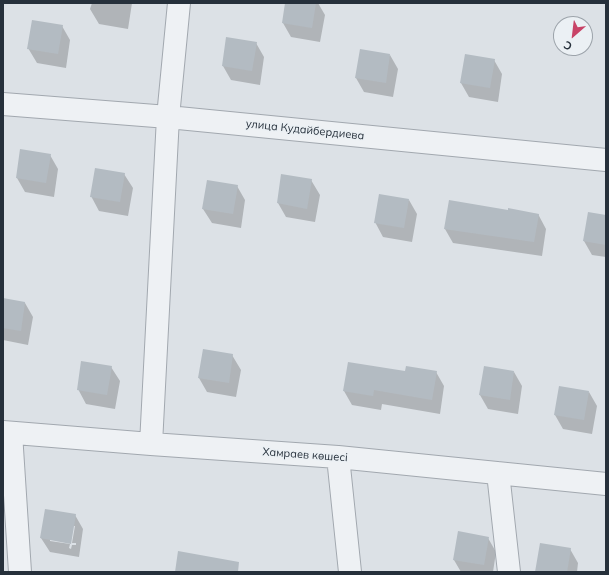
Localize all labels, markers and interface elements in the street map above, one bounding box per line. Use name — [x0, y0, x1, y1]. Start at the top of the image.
north arrow — [553, 16, 593, 56]
text: С — [561, 38, 574, 54]
street label: улица Кудайбердиева — [245, 117, 365, 143]
street label: Хамраев көшесі — [262, 445, 348, 465]

